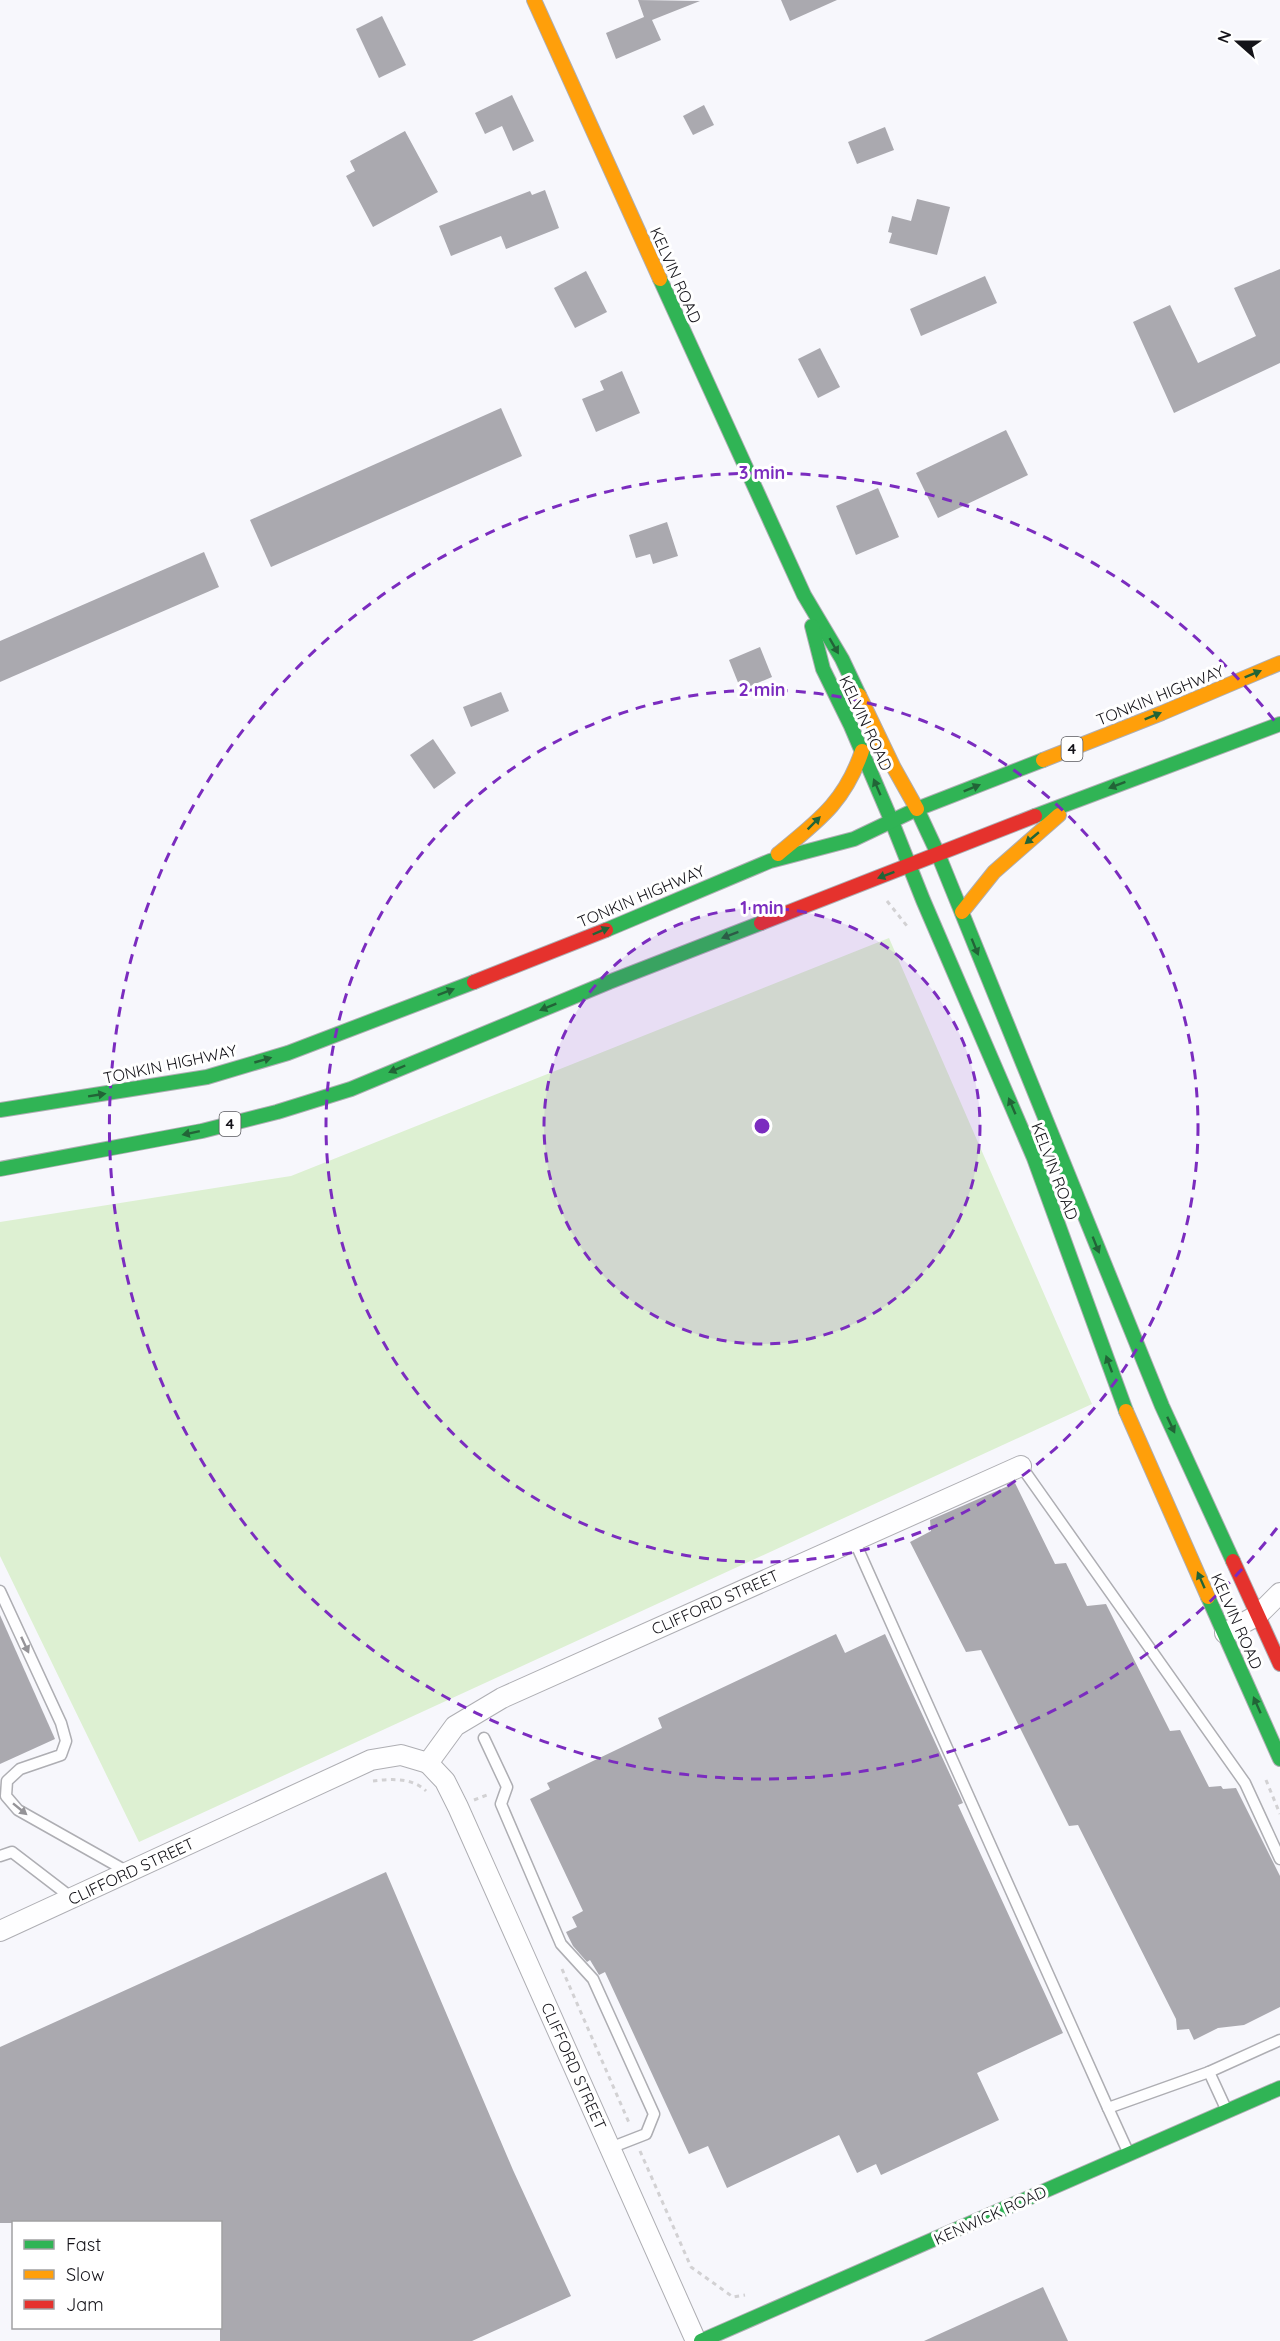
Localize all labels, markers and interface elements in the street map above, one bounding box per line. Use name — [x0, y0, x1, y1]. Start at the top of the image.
north arrow — [1208, 12, 1268, 72]
text: N — [1213, 28, 1235, 46]
street label: KELVIN ROAD — [646, 224, 706, 326]
text: 3 min — [739, 461, 785, 484]
one-way arrow — [829, 637, 839, 654]
street label: TONKIN HIGHWAY — [1093, 660, 1227, 730]
one-way arrow — [1244, 669, 1262, 678]
street label: KELVIN ROAD — [835, 672, 897, 774]
text: 2 min — [739, 678, 785, 701]
one-way arrow — [1144, 711, 1162, 720]
road number: 4 — [1062, 737, 1082, 761]
one-way arrow — [872, 777, 882, 795]
one-way arrow — [1108, 780, 1126, 790]
one-way arrow — [963, 783, 981, 793]
one-way arrow — [807, 817, 821, 831]
one-way arrow — [1025, 831, 1040, 844]
street label: TONKIN HIGHWAY — [575, 860, 708, 932]
one-way arrow — [877, 871, 895, 880]
text: 1 min — [740, 896, 784, 919]
one-way arrow — [592, 926, 610, 935]
one-way arrow — [721, 931, 739, 940]
one-way arrow — [970, 939, 980, 957]
one-way arrow — [437, 987, 455, 997]
one-way arrow — [539, 1002, 557, 1012]
street label: TONKIN HIGHWAY — [101, 1040, 239, 1088]
one-way arrow — [254, 1055, 272, 1064]
one-way arrow — [388, 1065, 406, 1075]
one-way arrow — [88, 1091, 107, 1100]
one-way arrow — [1007, 1097, 1017, 1115]
road number: 4 — [220, 1112, 240, 1136]
centre of rings — [752, 1116, 772, 1136]
street label: KELVIN ROAD — [1027, 1119, 1083, 1223]
one-way arrow — [182, 1129, 200, 1139]
one-way arrow — [1091, 1236, 1101, 1254]
one-way arrow — [1104, 1354, 1114, 1372]
one-way arrow — [1166, 1416, 1175, 1433]
street label: CLIFFORD STREET — [648, 1565, 782, 1639]
street label: KELVIN ROAD — [1207, 1570, 1267, 1672]
one-way arrow — [1196, 1571, 1206, 1589]
one-way arrow — [20, 1636, 29, 1653]
one-way arrow — [1252, 1697, 1261, 1714]
one-way arrow — [12, 1803, 28, 1816]
street label: CLIFFORD STREET — [65, 1833, 198, 1909]
street label: CLIFFORD STREET — [537, 1999, 611, 2133]
street label: KENWICK ROAD — [931, 2181, 1049, 2249]
legend — [12, 2221, 222, 2329]
text: Fast — [66, 2233, 101, 2256]
text: Slow — [66, 2263, 104, 2286]
text: Jam — [66, 2293, 104, 2316]

